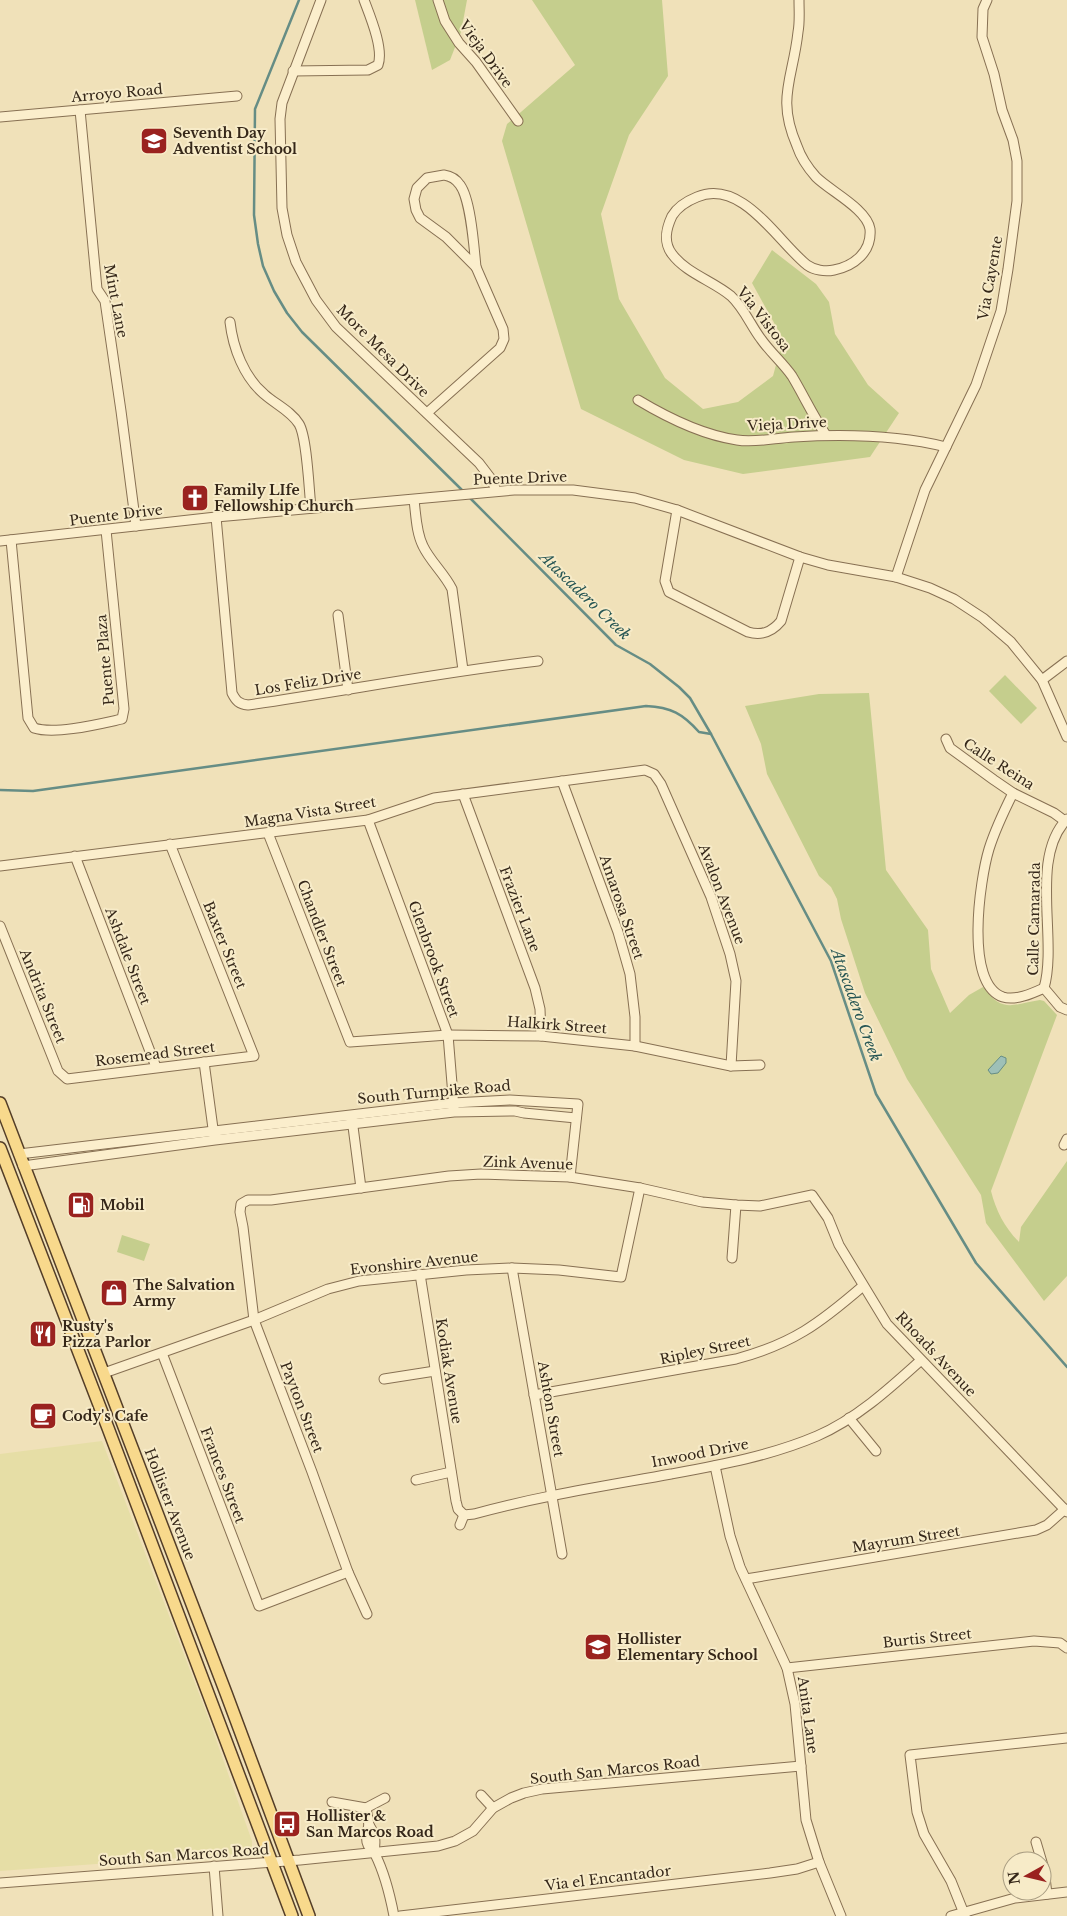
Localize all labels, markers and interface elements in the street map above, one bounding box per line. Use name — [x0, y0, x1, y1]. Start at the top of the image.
street label: Vieja Drive — [455, 16, 517, 91]
street label: Arroyo Road — [69, 80, 164, 106]
place label: Seventh Day Adventist School — [172, 124, 297, 158]
school or university icon: Seventh Day Adventist School — [139, 126, 169, 156]
street label: Via Cayente — [974, 234, 1006, 323]
street label: Mint Lane — [100, 263, 132, 339]
street label: Via Vistosa — [733, 282, 795, 355]
street label: More Mesa Drive — [333, 301, 433, 401]
street label: Vieja Drive — [746, 413, 827, 435]
street label: Puente Drive — [473, 467, 567, 489]
place label: Family LIfe Fellowship Church — [214, 481, 354, 515]
church icon: Family LIfe Fellowship Church — [180, 483, 210, 513]
street label: Puente Drive — [68, 500, 164, 530]
water label: Atascadero Creek — [534, 546, 635, 644]
street label: Puente Plaza — [92, 613, 118, 706]
street label: Los Feliz Drive — [253, 665, 363, 699]
street label: Calle Reina — [960, 734, 1038, 794]
street label: Magna Vista Street — [243, 793, 378, 831]
street label: Avalon Avenue — [694, 840, 749, 947]
street label: Amarosa Street — [595, 851, 649, 962]
street label: Calle Camarada — [1024, 862, 1044, 976]
street label: Frazier Lane — [495, 864, 545, 954]
street label: Chandler Street — [293, 877, 351, 990]
street label: Glenbrook Street — [405, 898, 464, 1021]
street label: Baxter Street — [199, 899, 251, 992]
street label: Ashdale Street — [101, 904, 155, 1008]
water label: Atascadero Creek — [826, 944, 886, 1064]
street label: Andrita Street — [15, 945, 70, 1047]
street label: Halkirk Street — [507, 1013, 608, 1038]
street label: Rosemead Street — [94, 1038, 217, 1070]
street label: South Turnpike Road — [357, 1076, 512, 1108]
street label: Zink Avenue — [483, 1152, 573, 1174]
fuel station icon: Mobil — [66, 1190, 96, 1220]
place label: Mobil — [100, 1196, 144, 1214]
street label: Evonshire Avenue — [349, 1247, 479, 1279]
place label: The Salvation Army — [132, 1276, 235, 1310]
shop icon: The Salvation Army — [99, 1278, 129, 1308]
street label: Rhoads Avenue — [892, 1308, 980, 1400]
place label: Rusty's Pizza Parlor — [62, 1317, 151, 1351]
street label: Kodiak Avenue — [432, 1317, 466, 1425]
restaurant icon: Rusty's Pizza Parlor — [28, 1319, 58, 1349]
street label: Ripley Street — [658, 1331, 753, 1368]
street label: Payton Street — [276, 1359, 328, 1456]
street label: Ashton Street — [534, 1359, 568, 1459]
cafe icon: Cody's Cafe — [28, 1401, 58, 1431]
place label: Cody's Cafe — [62, 1407, 148, 1425]
street label: Frances Street — [196, 1424, 250, 1526]
street label: Inwood Drive — [650, 1435, 750, 1471]
street label: Hollister Avenue — [140, 1446, 200, 1562]
street label: Mayrum Street — [851, 1521, 962, 1556]
street label: Burtis Street — [882, 1624, 973, 1652]
place label: Hollister Elementary School — [617, 1630, 758, 1664]
school or university icon: Hollister Elementary School — [583, 1632, 613, 1662]
street label: Anita Lane — [794, 1674, 822, 1755]
street label: South San Marcos Road — [529, 1752, 701, 1788]
place label: Hollister & San Marcos Road — [306, 1807, 434, 1841]
bus stop icon: Hollister & San Marcos Road — [272, 1809, 302, 1839]
street label: South San Marcos Road — [98, 1840, 270, 1870]
north arrow — [1002, 1851, 1052, 1901]
street label: Via el Encantador — [543, 1861, 672, 1895]
text: N — [1004, 1870, 1024, 1886]

